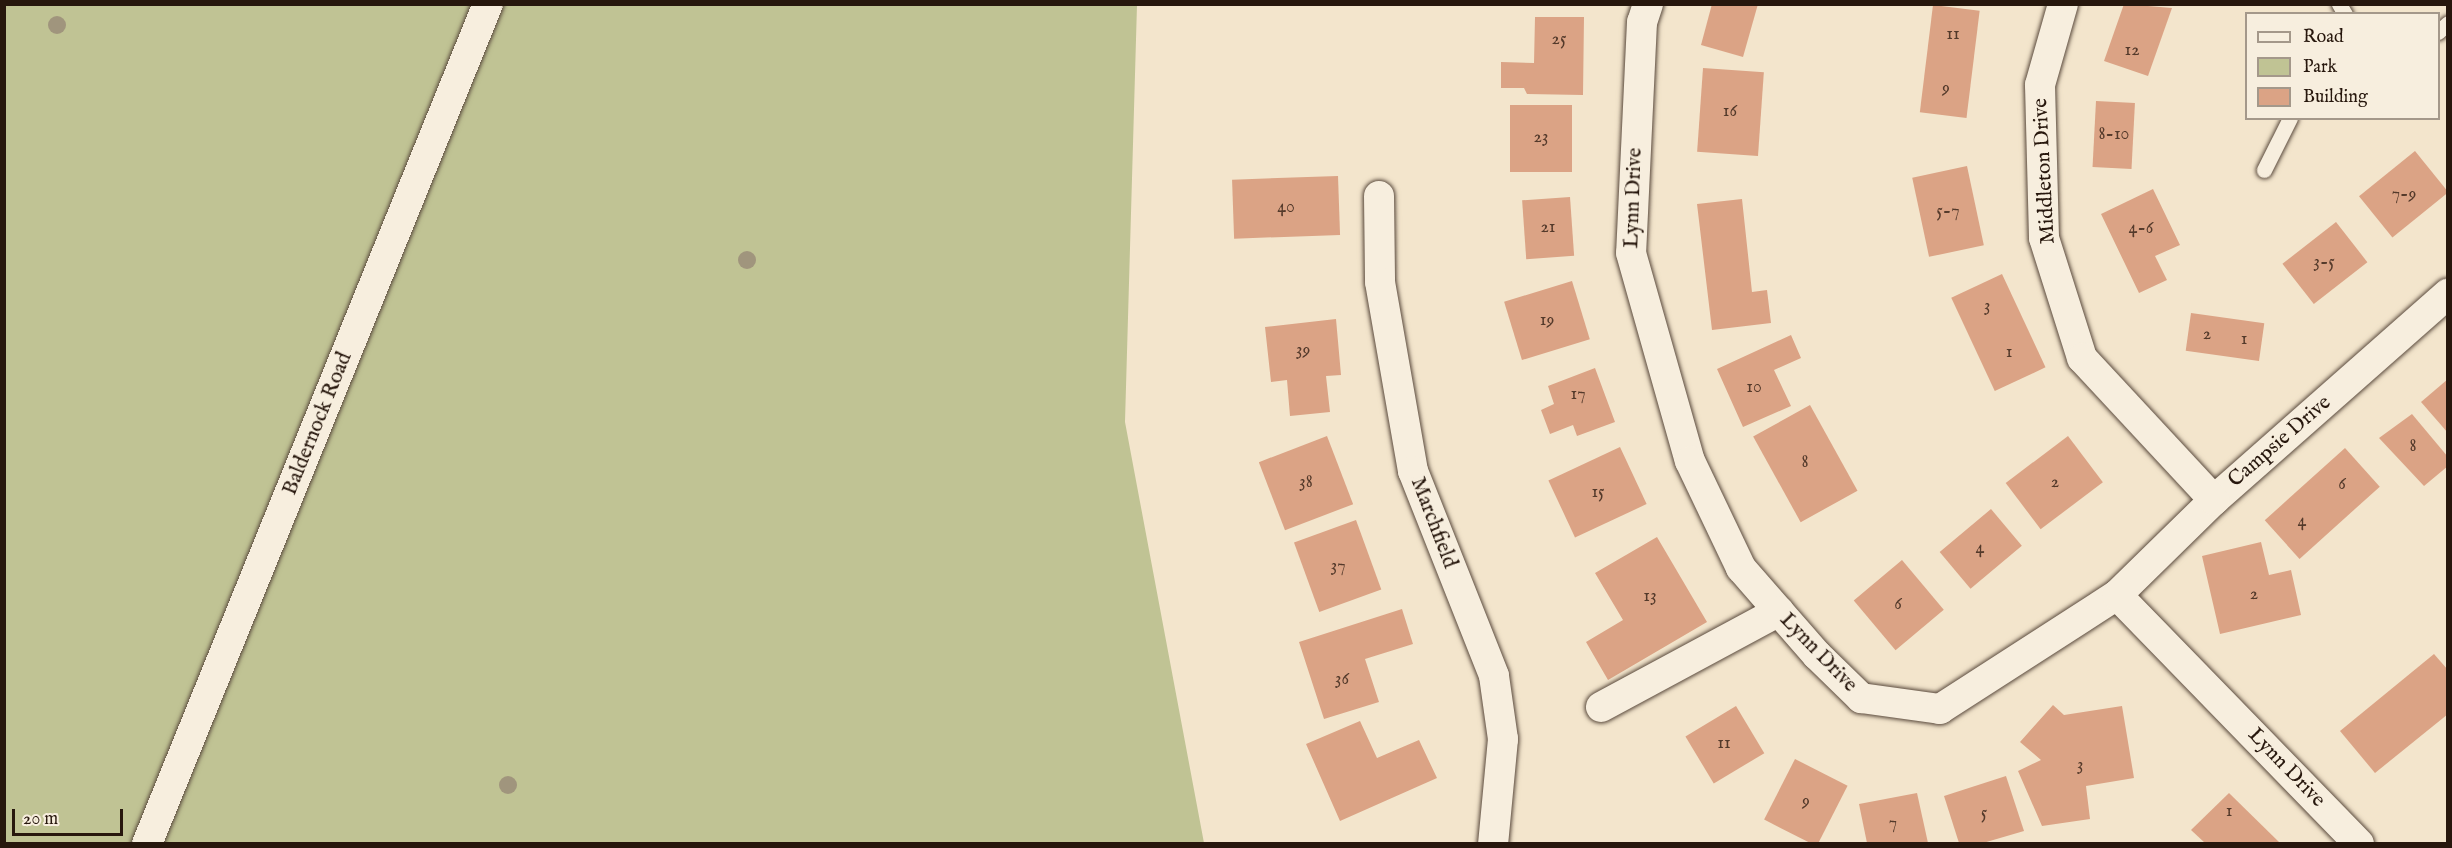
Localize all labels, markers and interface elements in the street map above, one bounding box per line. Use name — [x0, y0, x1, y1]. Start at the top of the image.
legend — [2245, 12, 2440, 120]
house number: 11 — [1946, 24, 1960, 46]
text: Road — [2303, 26, 2344, 49]
house number: 25 — [1552, 29, 1566, 51]
house number: 12 — [2124, 40, 2140, 62]
text: Park — [2303, 56, 2337, 79]
house number: 9 — [1942, 78, 1950, 100]
text: Building — [2303, 86, 2368, 109]
street label: Middleton Drive — [2029, 97, 2061, 245]
house number: 16 — [1723, 101, 1737, 123]
house number: 8-10 — [2099, 124, 2129, 146]
house number: 23 — [1533, 127, 1549, 149]
street label: Lynn Drive — [1620, 147, 1648, 249]
house number: 7-9 — [2392, 184, 2416, 206]
house number: 40 — [1277, 197, 1295, 219]
house number: 5-7 — [1936, 201, 1960, 223]
house number: 21 — [1540, 217, 1556, 239]
house number: 4-6 — [2129, 218, 2153, 240]
house number: 3-5 — [2313, 252, 2335, 274]
house number: 3 — [1984, 296, 1990, 318]
house number: 19 — [1540, 310, 1554, 332]
house number: 2 — [2203, 324, 2211, 346]
house number: 1 — [2241, 329, 2247, 351]
house number: 39 — [1296, 340, 1310, 362]
house number: 1 — [2006, 342, 2012, 364]
street label: Baldernock Road — [278, 349, 358, 499]
house number: 10 — [1746, 377, 1762, 399]
house number: 17 — [1570, 384, 1586, 406]
street label: Campsie Drive — [2224, 391, 2336, 493]
house number: 8 — [2409, 436, 2417, 458]
house number: 8 — [1801, 452, 1809, 474]
house number: 38 — [1299, 472, 1313, 494]
house number: 2 — [2051, 472, 2059, 494]
street label: Marchfield — [1404, 474, 1462, 572]
house number: 6 — [2338, 474, 2346, 496]
house number: 15 — [1591, 482, 1605, 504]
house number: 4 — [2298, 511, 2306, 533]
house number: 4 — [1976, 538, 1984, 560]
house number: 37 — [1330, 556, 1346, 578]
house number: 2 — [2250, 584, 2258, 606]
house number: 13 — [1643, 586, 1657, 608]
house number: 6 — [1894, 594, 1902, 616]
street label: Lynn Drive — [1774, 608, 1862, 698]
house number: 36 — [1335, 669, 1349, 691]
street label: Lynn Drive — [2242, 723, 2330, 813]
house number: 11 — [1717, 733, 1731, 755]
house number: 3 — [2077, 755, 2083, 777]
house number: 9 — [1802, 791, 1810, 813]
scale bar — [15, 797, 126, 835]
house number: 1 — [2226, 801, 2232, 823]
house number: 5 — [1981, 803, 1987, 825]
text: 20 m — [23, 808, 58, 831]
house number: 7 — [1889, 813, 1897, 835]

